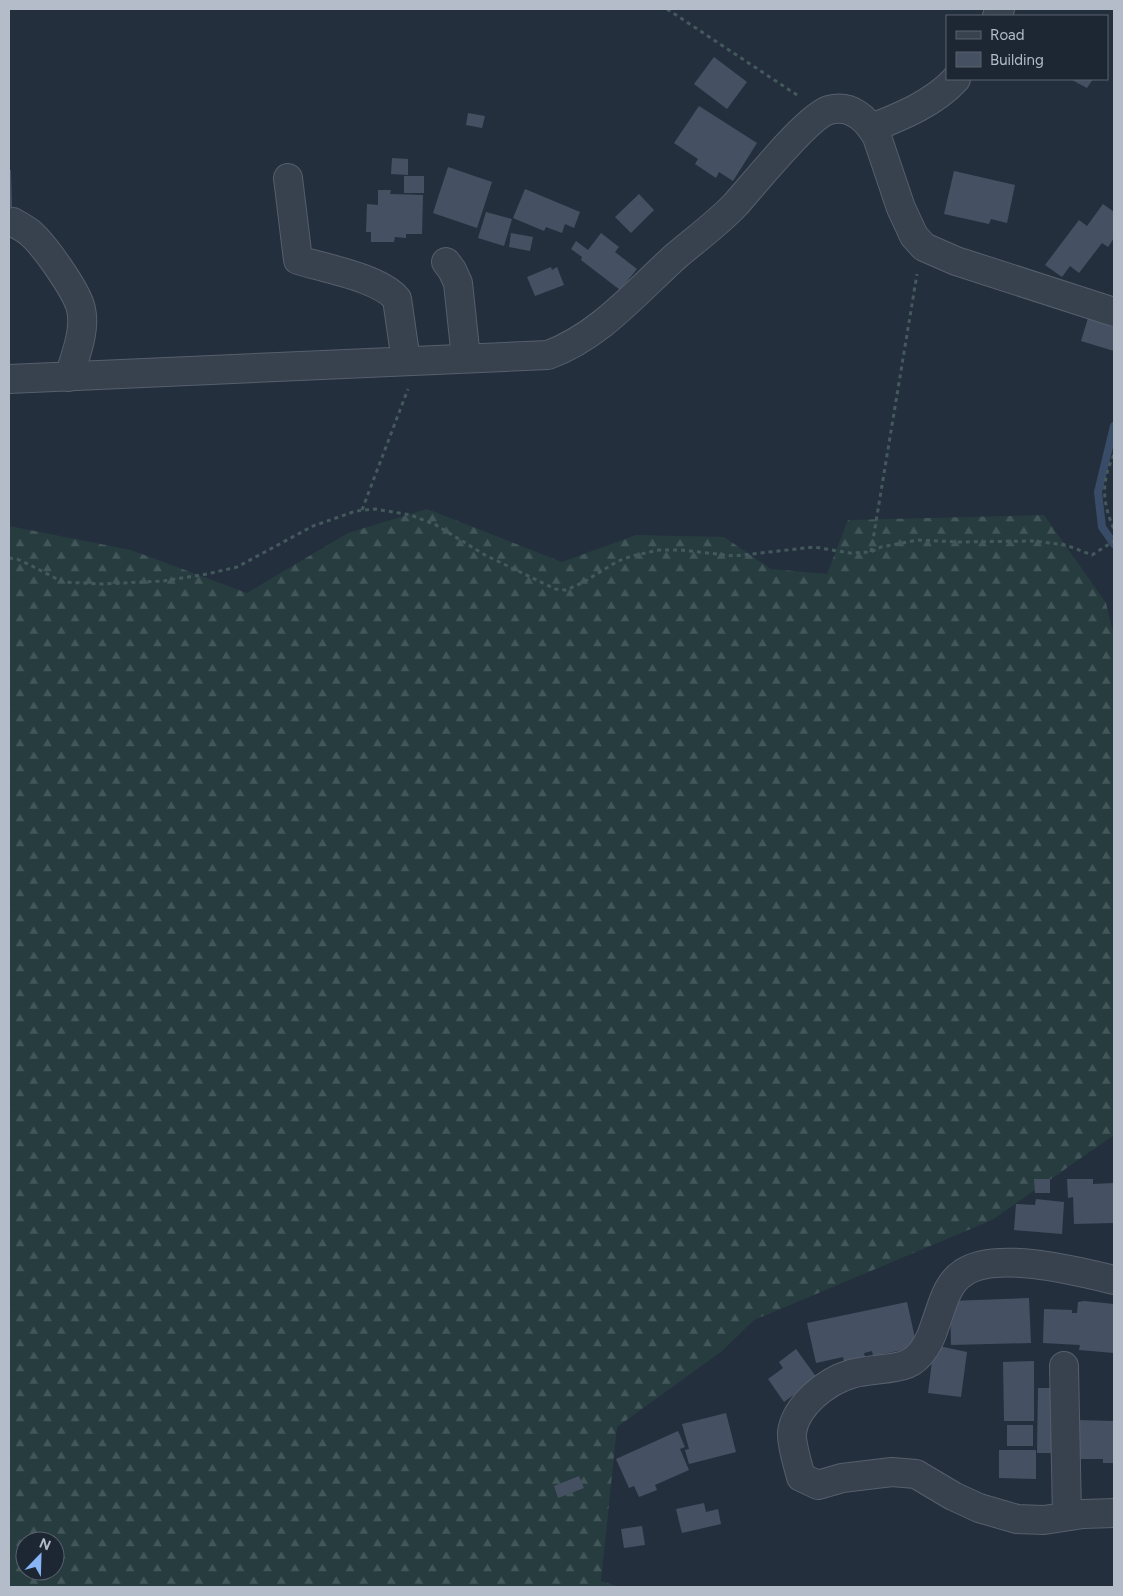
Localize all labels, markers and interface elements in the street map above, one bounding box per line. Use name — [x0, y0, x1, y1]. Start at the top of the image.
legend — [946, 15, 1108, 80]
text: Road — [990, 26, 1025, 44]
text: Building — [990, 51, 1044, 69]
north arrow — [15, 1531, 65, 1581]
text: N — [37, 1535, 53, 1554]

